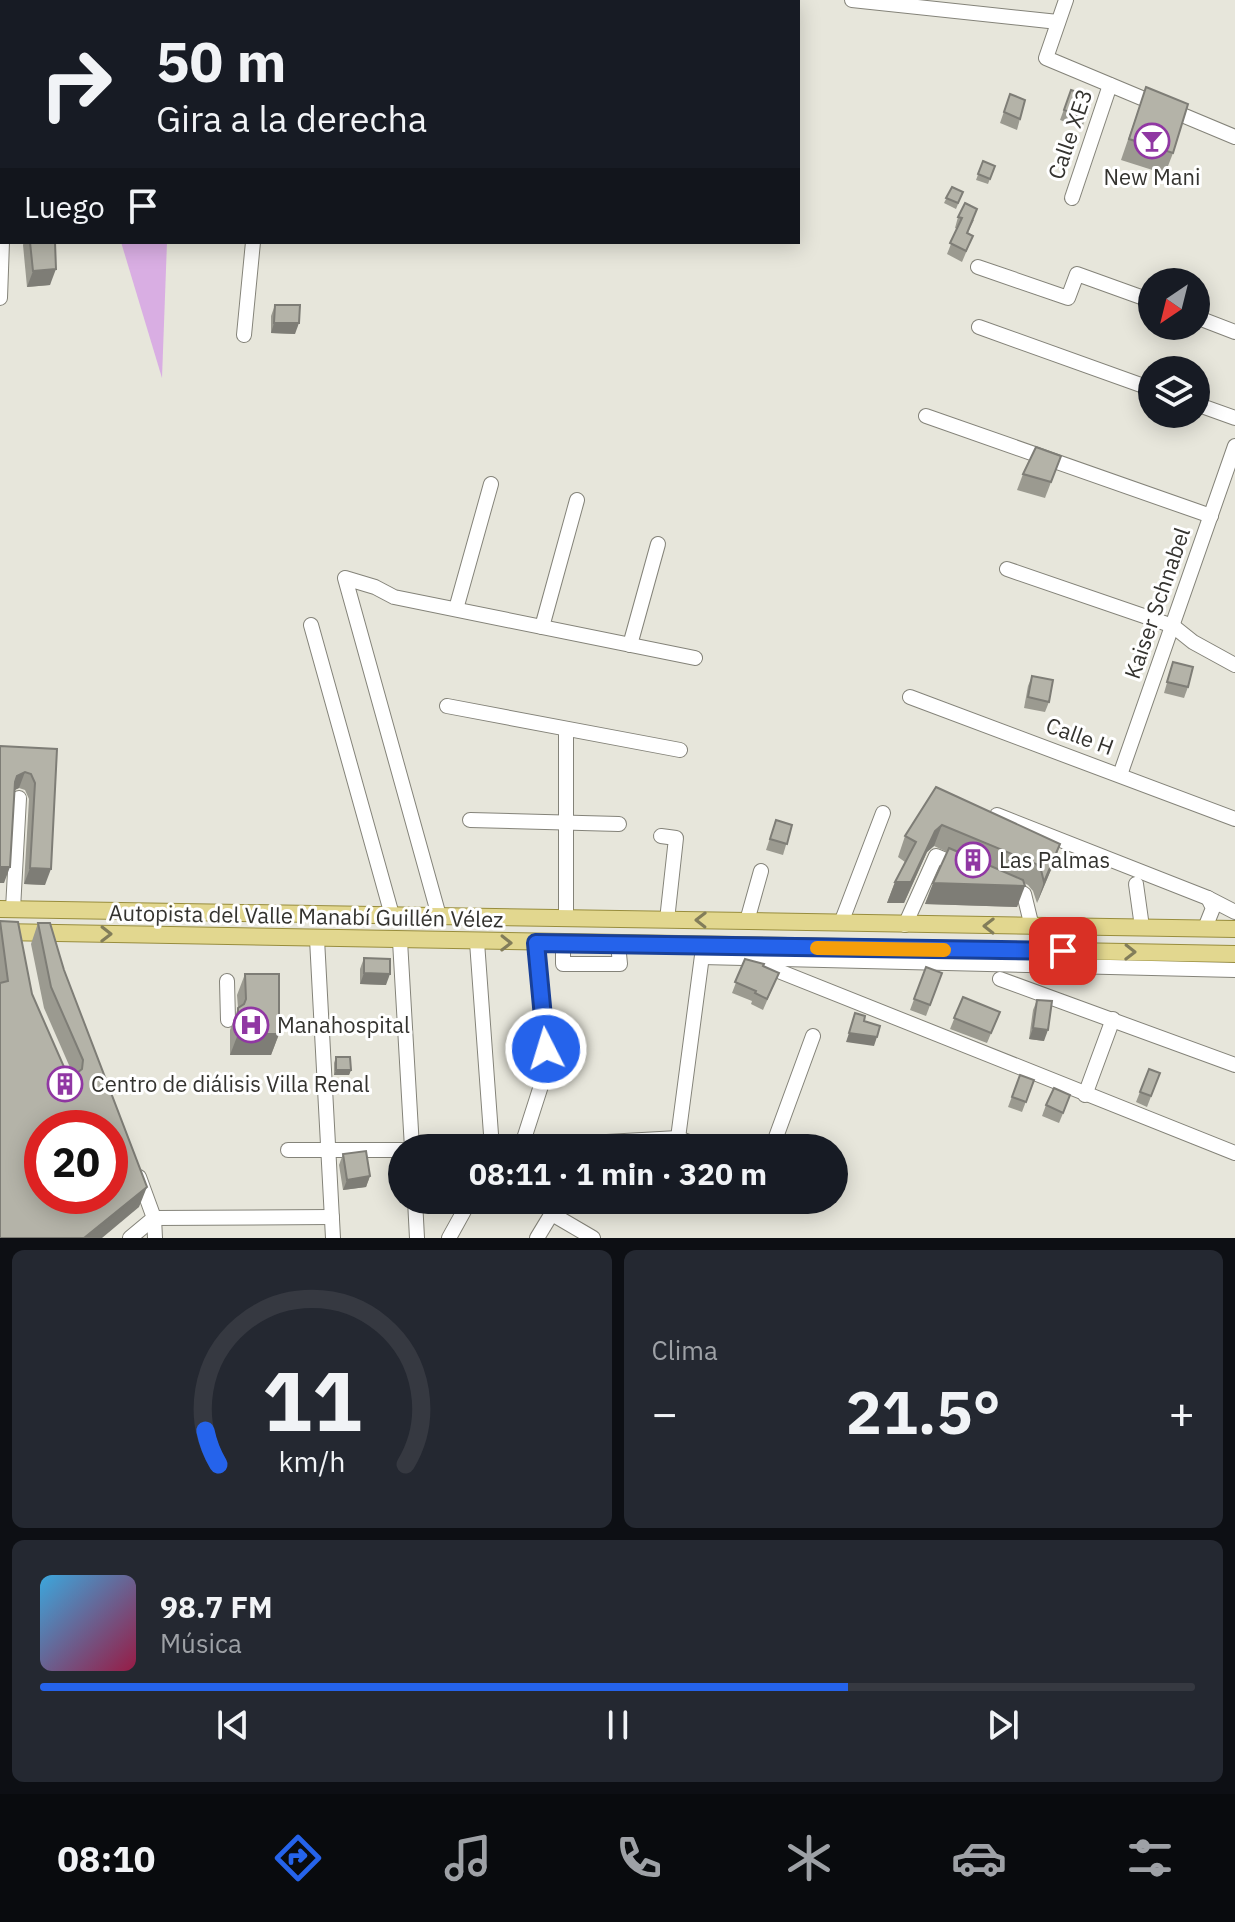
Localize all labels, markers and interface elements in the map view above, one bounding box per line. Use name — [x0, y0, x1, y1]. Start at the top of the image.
text: 50 m — [156, 25, 286, 97]
icon: right — [24, 32, 128, 136]
street label: Calle XE3 — [1041, 85, 1099, 183]
text: Gira a la derecha — [156, 95, 427, 142]
bar icon: New Mani — [1133, 122, 1171, 160]
place label: New Mani — [1103, 162, 1201, 191]
icon: arrive — [121, 184, 165, 228]
text: Luego — [24, 187, 105, 226]
north arrow — [1138, 268, 1210, 340]
map controls — [1138, 268, 1210, 428]
button: layers — [1138, 356, 1210, 428]
street label: Kaiser Schnabel — [1117, 523, 1196, 682]
street label: Calle H — [1042, 710, 1118, 761]
building icon: Las Palmas — [954, 841, 992, 879]
place label: Las Palmas — [999, 845, 1110, 874]
street label: Autopista del Valle Manabí Guillén Vélez — [108, 898, 504, 933]
one-way arrow — [694, 911, 707, 929]
pin — [1029, 917, 1097, 985]
one-way arrow — [982, 918, 995, 935]
one-way arrow — [100, 925, 113, 943]
icon: arrive — [1041, 929, 1085, 973]
one-way arrow — [500, 934, 513, 951]
one-way arrow — [1124, 943, 1137, 961]
hospital icon: Manahospital — [232, 1006, 270, 1044]
position arrow — [504, 1007, 588, 1091]
place label: Manahospital — [277, 1010, 410, 1039]
building icon: Centro de diálisis Villa Renal — [46, 1065, 84, 1103]
place label: Centro de diálisis Villa Renal — [91, 1069, 370, 1098]
speed limit sign: 20 — [24, 1110, 128, 1214]
text: 08:11 · 1 min · 320 m — [469, 1154, 767, 1193]
text: Clima — [652, 1333, 718, 1367]
text: 11 — [262, 1346, 362, 1454]
text: 21.5° — [846, 1372, 1001, 1451]
text: − — [652, 1384, 678, 1441]
text: + — [1169, 1384, 1195, 1441]
text: km/h — [278, 1443, 345, 1480]
text: 98.7 FM — [160, 1587, 273, 1626]
text: Música — [160, 1626, 242, 1660]
icon: previous — [211, 1703, 255, 1747]
icon: pause — [596, 1703, 640, 1747]
icon: next — [981, 1703, 1025, 1747]
icon: directions — [270, 1830, 326, 1886]
icon: music — [440, 1830, 496, 1886]
icon: phone — [611, 1830, 667, 1886]
icon: climate — [781, 1830, 837, 1886]
icon: car — [951, 1830, 1007, 1886]
icon: filters — [1122, 1830, 1178, 1886]
text: 08:10 — [57, 1835, 155, 1882]

